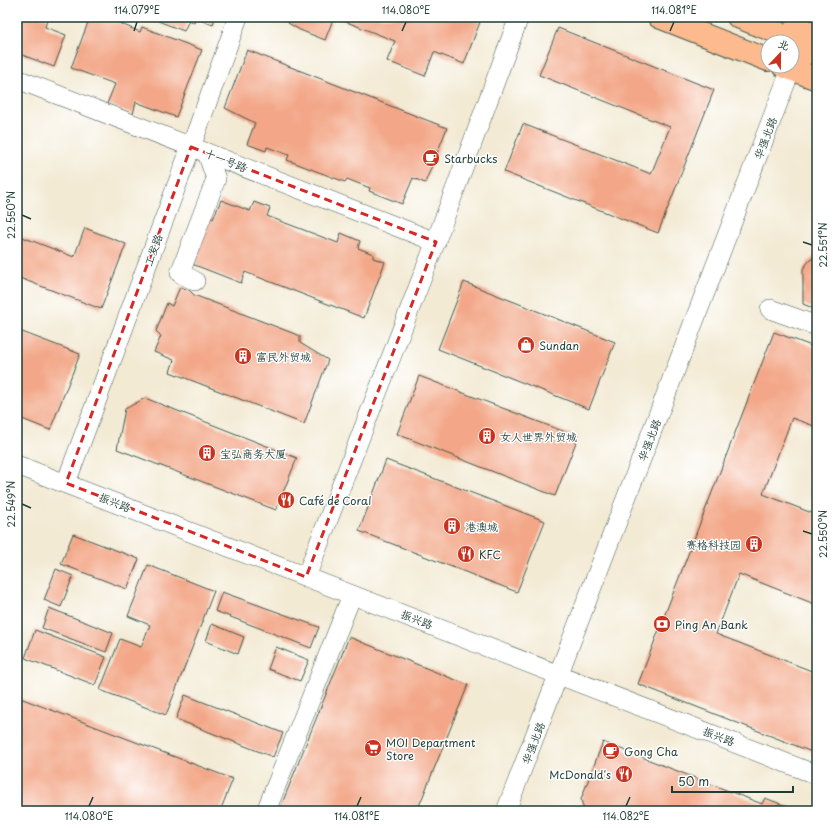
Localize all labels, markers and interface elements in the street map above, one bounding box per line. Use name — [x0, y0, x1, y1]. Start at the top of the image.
text: 114.079°E — [114, 2, 160, 17]
text: 114.080°E — [382, 2, 430, 17]
text: 114.081°E — [651, 2, 697, 17]
north arrow — [760, 34, 800, 74]
text: 北 — [776, 34, 792, 54]
street label: 华强北路 — [749, 114, 781, 162]
street label: 十一号路 — [202, 144, 250, 176]
cafe icon: Starbucks — [421, 148, 441, 168]
place label: Starbucks — [444, 150, 497, 167]
text: 22.550°N — [3, 191, 18, 239]
text: 22.551°N — [815, 222, 830, 268]
street label: 工发路 — [139, 232, 167, 268]
shop icon: Sundan — [516, 335, 536, 355]
place label: Sundan — [539, 337, 579, 354]
building icon: 富民外贸城 — [233, 346, 253, 366]
place label: 富民外贸城 — [256, 348, 311, 365]
street label: 华强北路 — [633, 416, 665, 464]
building icon: 女人世界外贸城 — [477, 426, 497, 446]
place label: 女人世界外贸城 — [500, 428, 577, 445]
building icon: 宝弘商务大厦 — [197, 443, 217, 463]
place label: 宝弘商务大厦 — [220, 445, 286, 462]
text: 22.549°N — [3, 480, 18, 527]
street label: 振兴路 — [97, 488, 133, 516]
restaurant icon: Café de Coral — [276, 490, 296, 510]
place label: Café de Coral — [299, 492, 371, 509]
text: 22.550°N — [815, 510, 830, 558]
building icon: 港澳城 — [442, 516, 462, 536]
place label: 港澳城 — [465, 518, 498, 535]
building icon: 赛格科技园 — [744, 534, 764, 554]
place label: 赛格科技园 — [686, 536, 741, 553]
restaurant icon: KFC — [456, 544, 476, 564]
place label: KFC — [479, 546, 501, 563]
street label: 振兴路 — [399, 605, 435, 633]
bank icon: Ping An Bank — [652, 614, 672, 634]
place label: Ping An Bank — [675, 616, 748, 633]
street label: 华强北路 — [517, 719, 549, 767]
street label: 振兴路 — [701, 722, 737, 750]
place label: MOI Department Store — [386, 734, 476, 764]
supermarket icon: MOI Department Store — [363, 738, 383, 758]
cafe icon: Gong Cha — [601, 741, 621, 761]
place label: Gong Cha — [624, 743, 678, 760]
restaurant icon: McDonald's — [614, 764, 634, 784]
place label: McDonald's — [549, 766, 611, 783]
scale bar — [672, 768, 793, 794]
text: 50 m — [678, 772, 709, 790]
text: 114.080°E — [65, 808, 113, 823]
text: 114.081°E — [334, 808, 380, 823]
text: 114.082°E — [602, 808, 650, 823]

